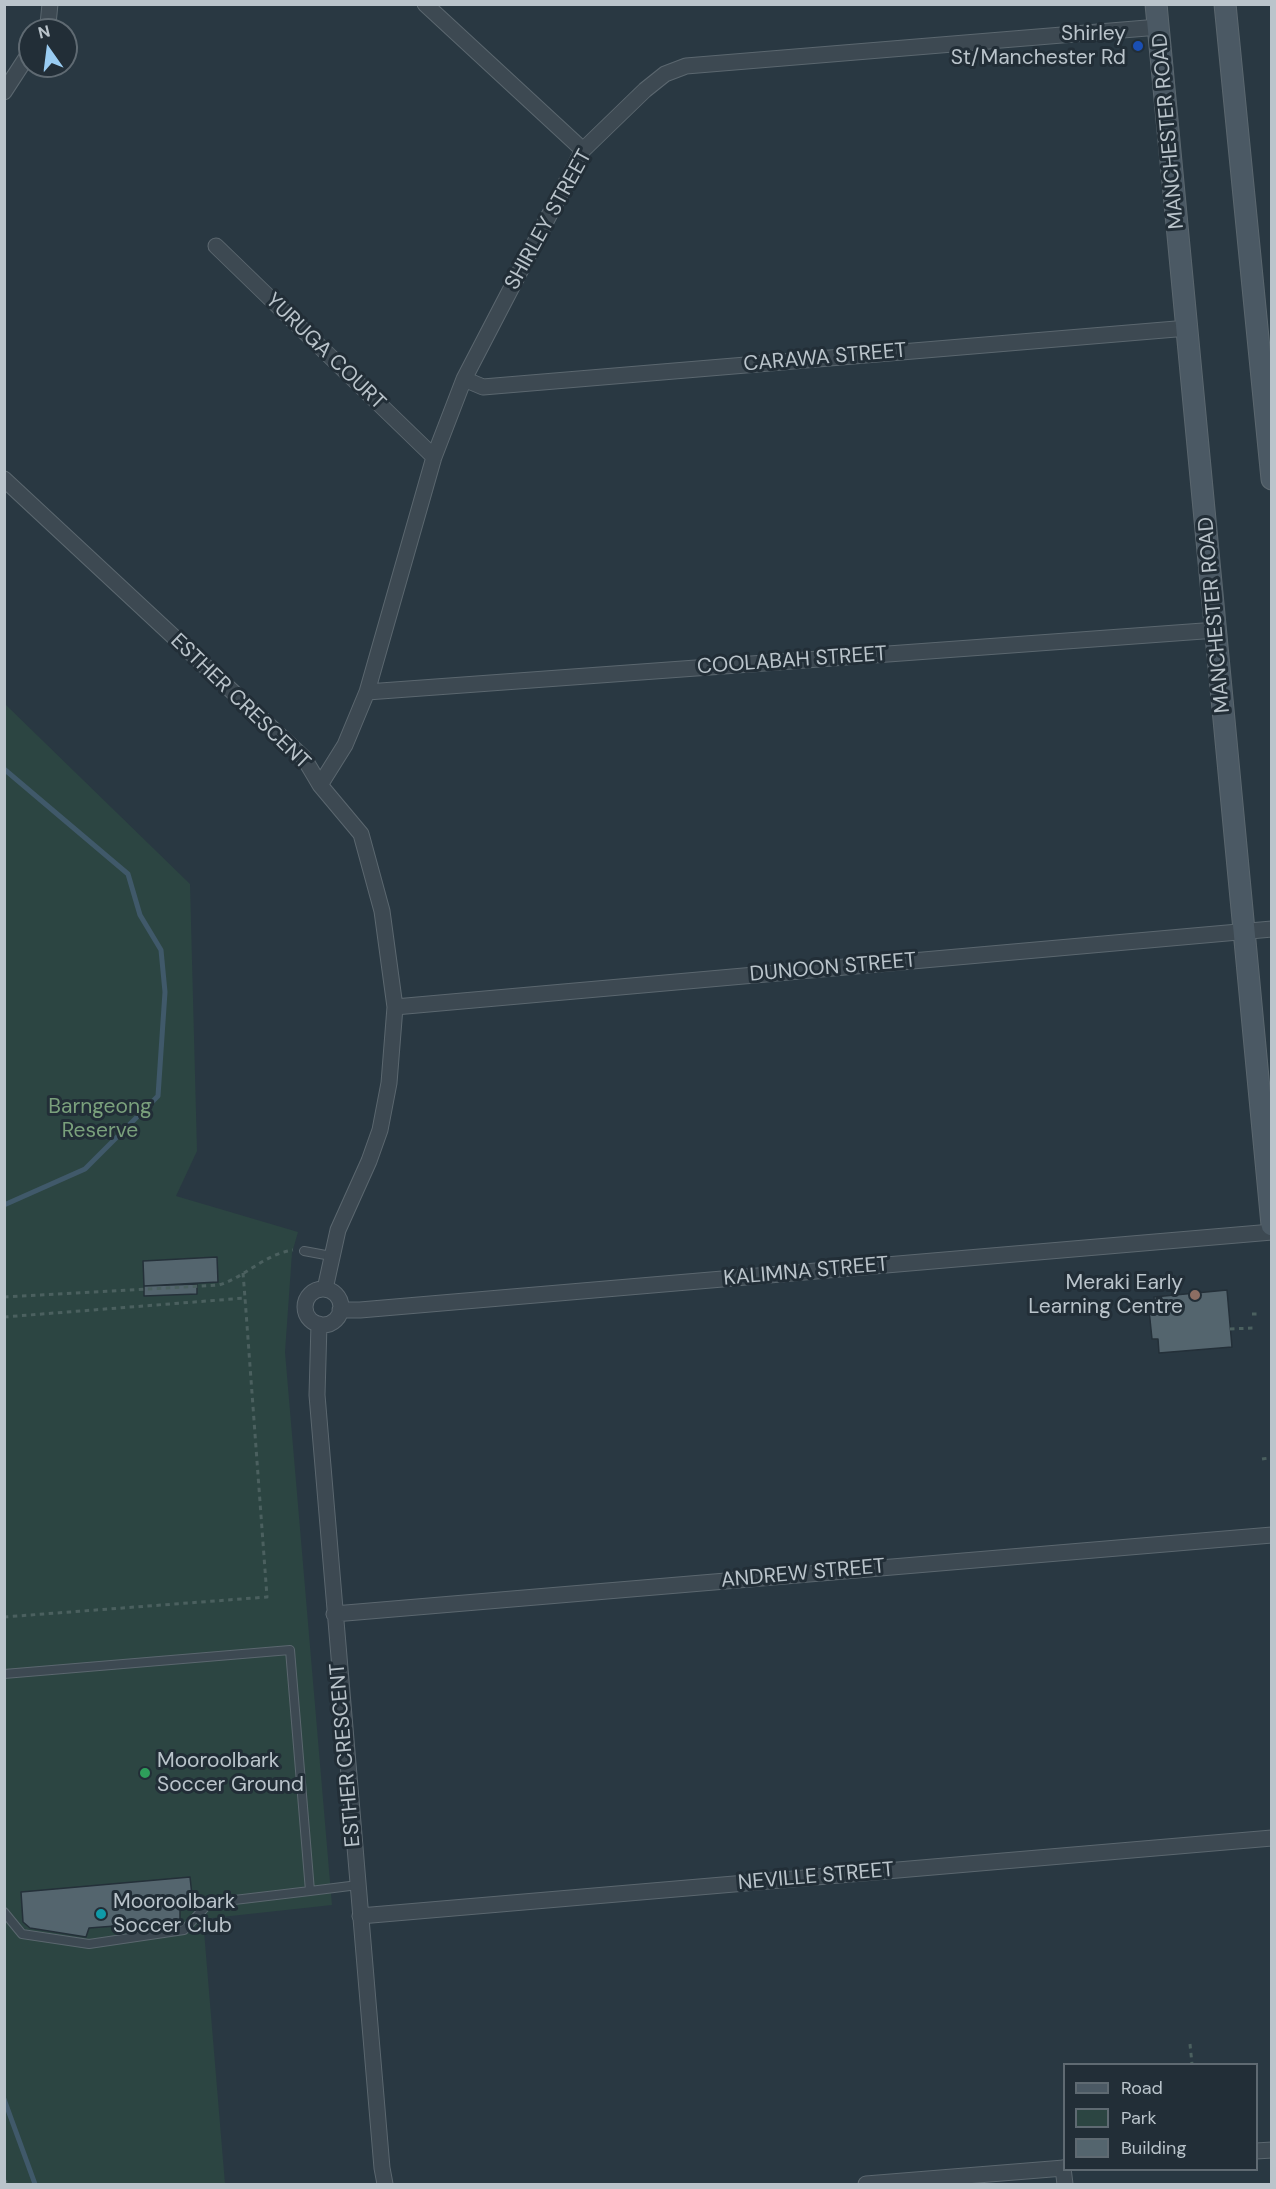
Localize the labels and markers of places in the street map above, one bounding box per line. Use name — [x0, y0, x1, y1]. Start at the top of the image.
place label: Shirley St/Manchester Rd — [951, 21, 1126, 71]
marker: Shirley St/Manchester Rd — [1131, 39, 1145, 53]
place label: Meraki Early Learning Centre — [1028, 1270, 1183, 1320]
marker: Meraki Early Learning Centre — [1188, 1288, 1202, 1302]
place label: Mooroolbark Soccer Ground — [157, 1748, 304, 1798]
marker: Mooroolbark Soccer Ground — [138, 1766, 152, 1780]
place label: Mooroolbark Soccer Club — [113, 1889, 235, 1939]
marker: Mooroolbark Soccer Club — [94, 1907, 108, 1921]

